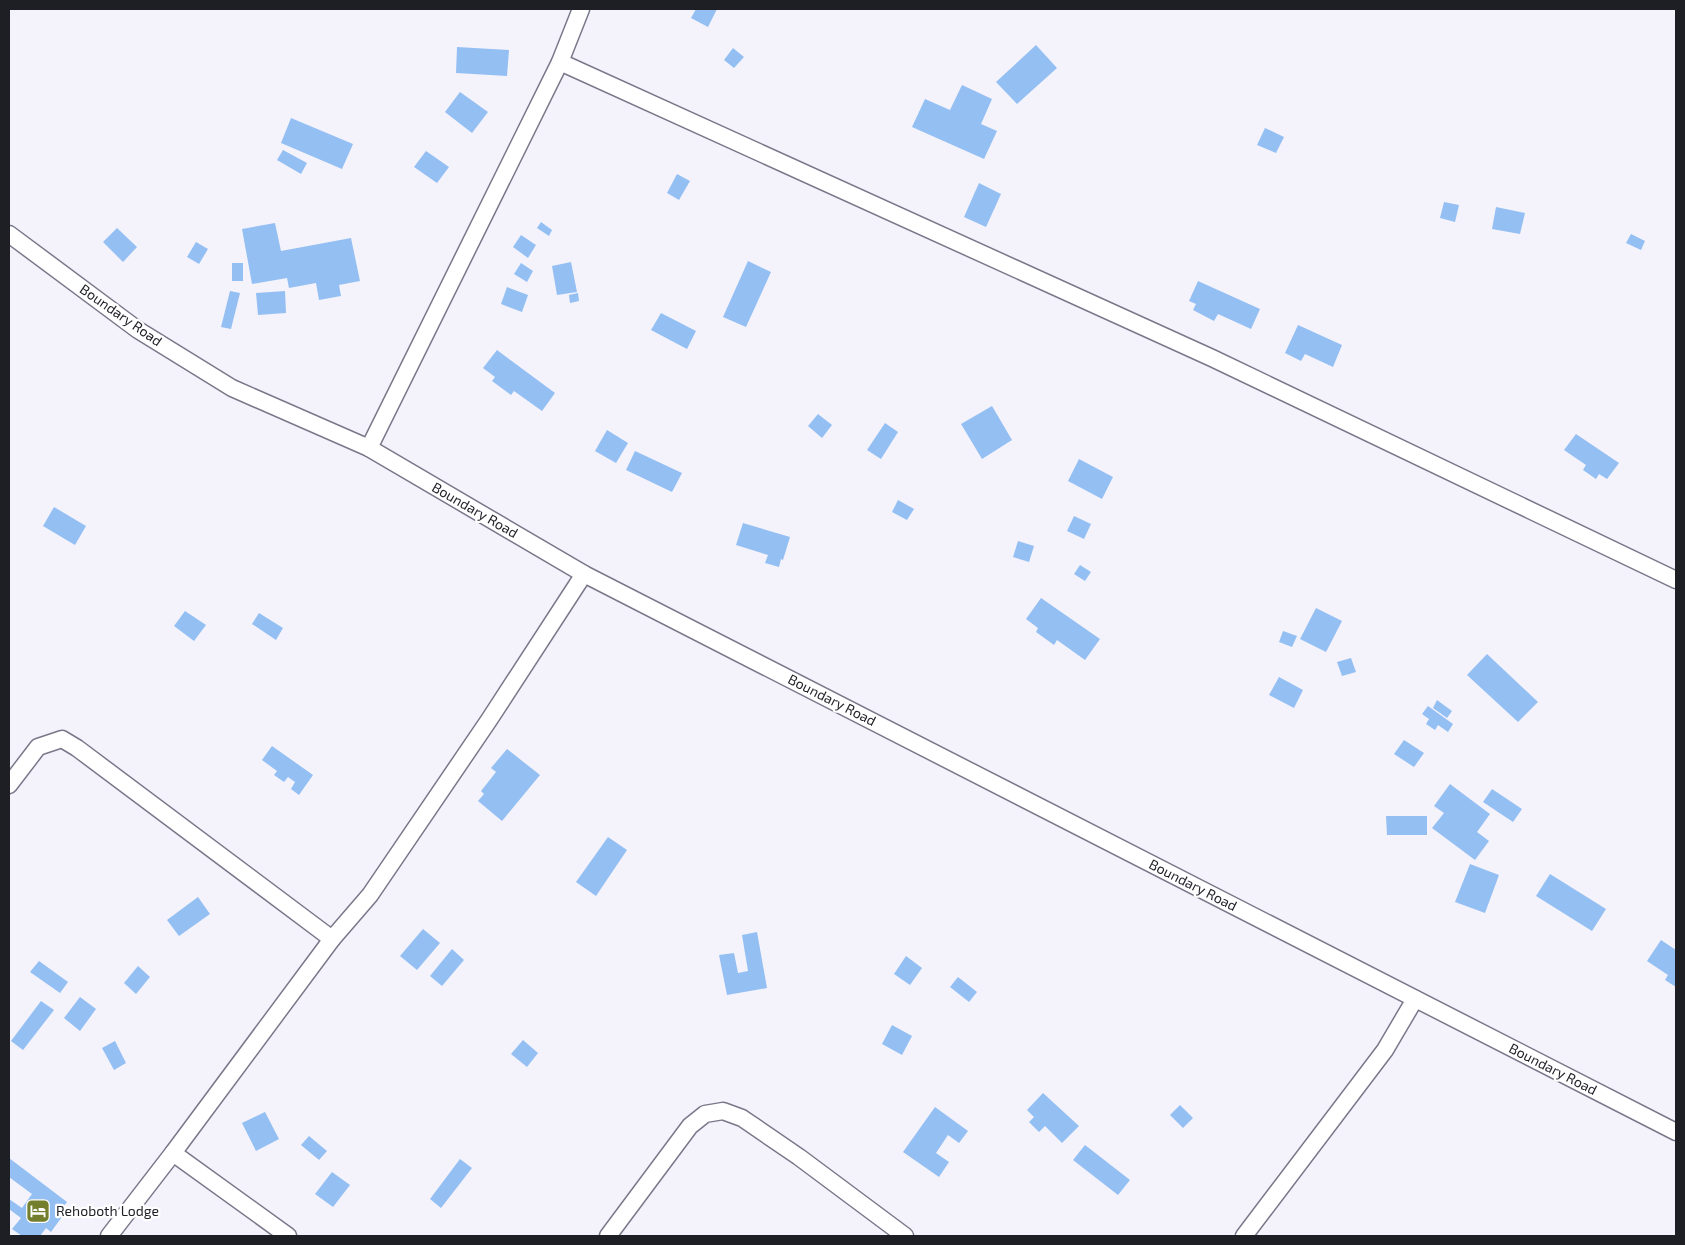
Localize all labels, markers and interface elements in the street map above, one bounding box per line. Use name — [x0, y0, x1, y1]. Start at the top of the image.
street label: Boundary Road — [77, 280, 166, 349]
street label: Boundary Road — [429, 478, 521, 541]
street label: Boundary Road — [785, 670, 879, 729]
street label: Boundary Road — [1146, 855, 1240, 914]
street label: Boundary Road — [1506, 1039, 1600, 1098]
hotel icon: Rehoboth Lodge — [25, 1198, 51, 1224]
place label: Rehoboth Lodge — [56, 1202, 159, 1219]

